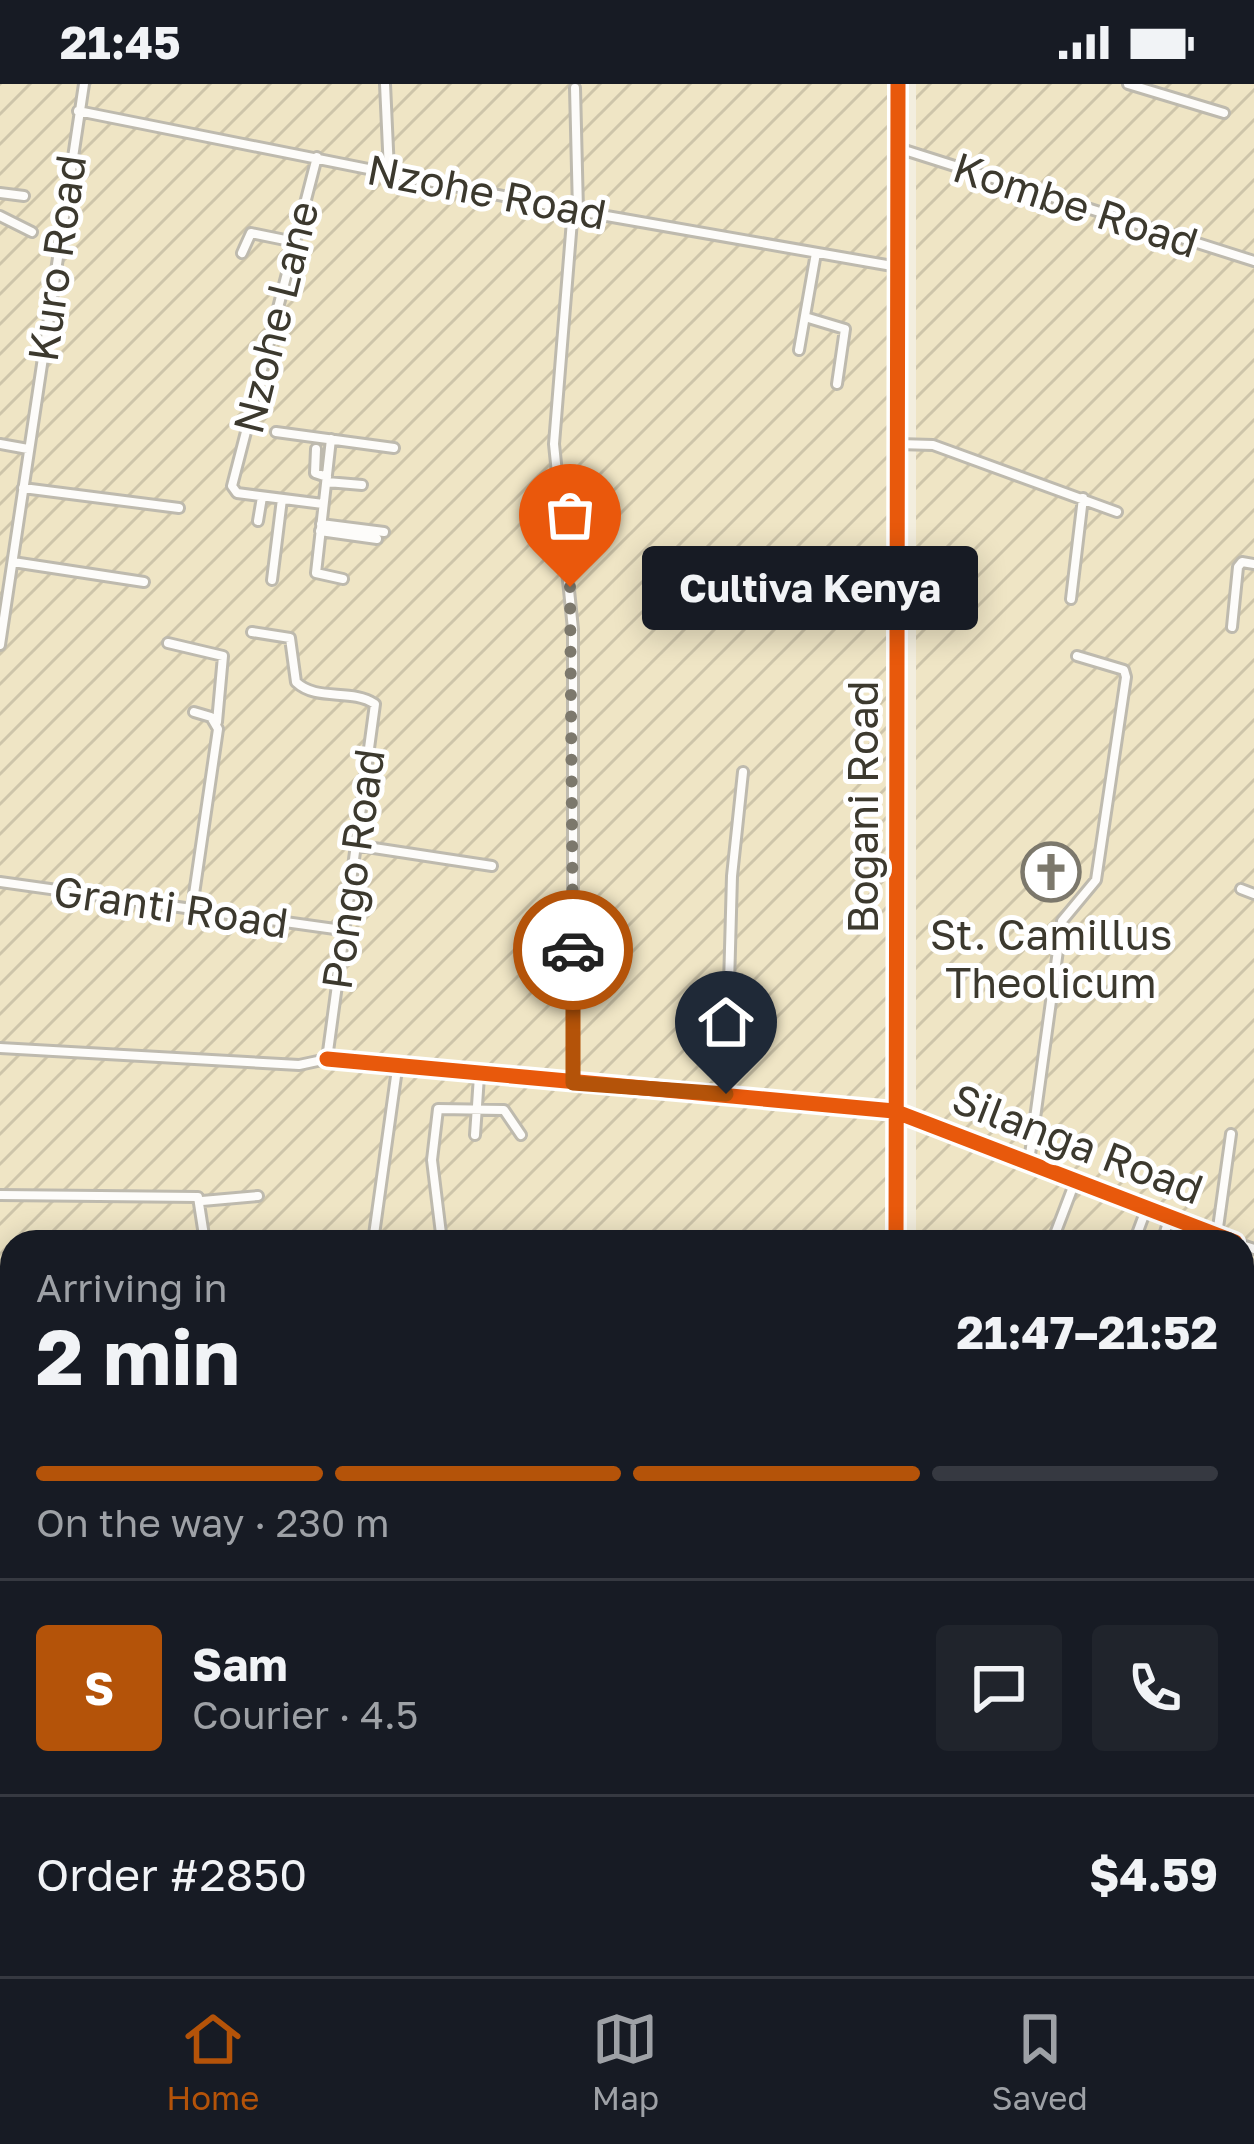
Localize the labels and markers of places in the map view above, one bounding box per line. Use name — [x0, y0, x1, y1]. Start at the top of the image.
pin — [519, 464, 621, 587]
callout: Cultiva Kenya — [642, 545, 978, 629]
church icon: St. Camillus Theolicum — [1020, 841, 1082, 903]
place label: St. Camillus Theolicum — [930, 909, 1172, 1007]
pin — [675, 971, 777, 1094]

